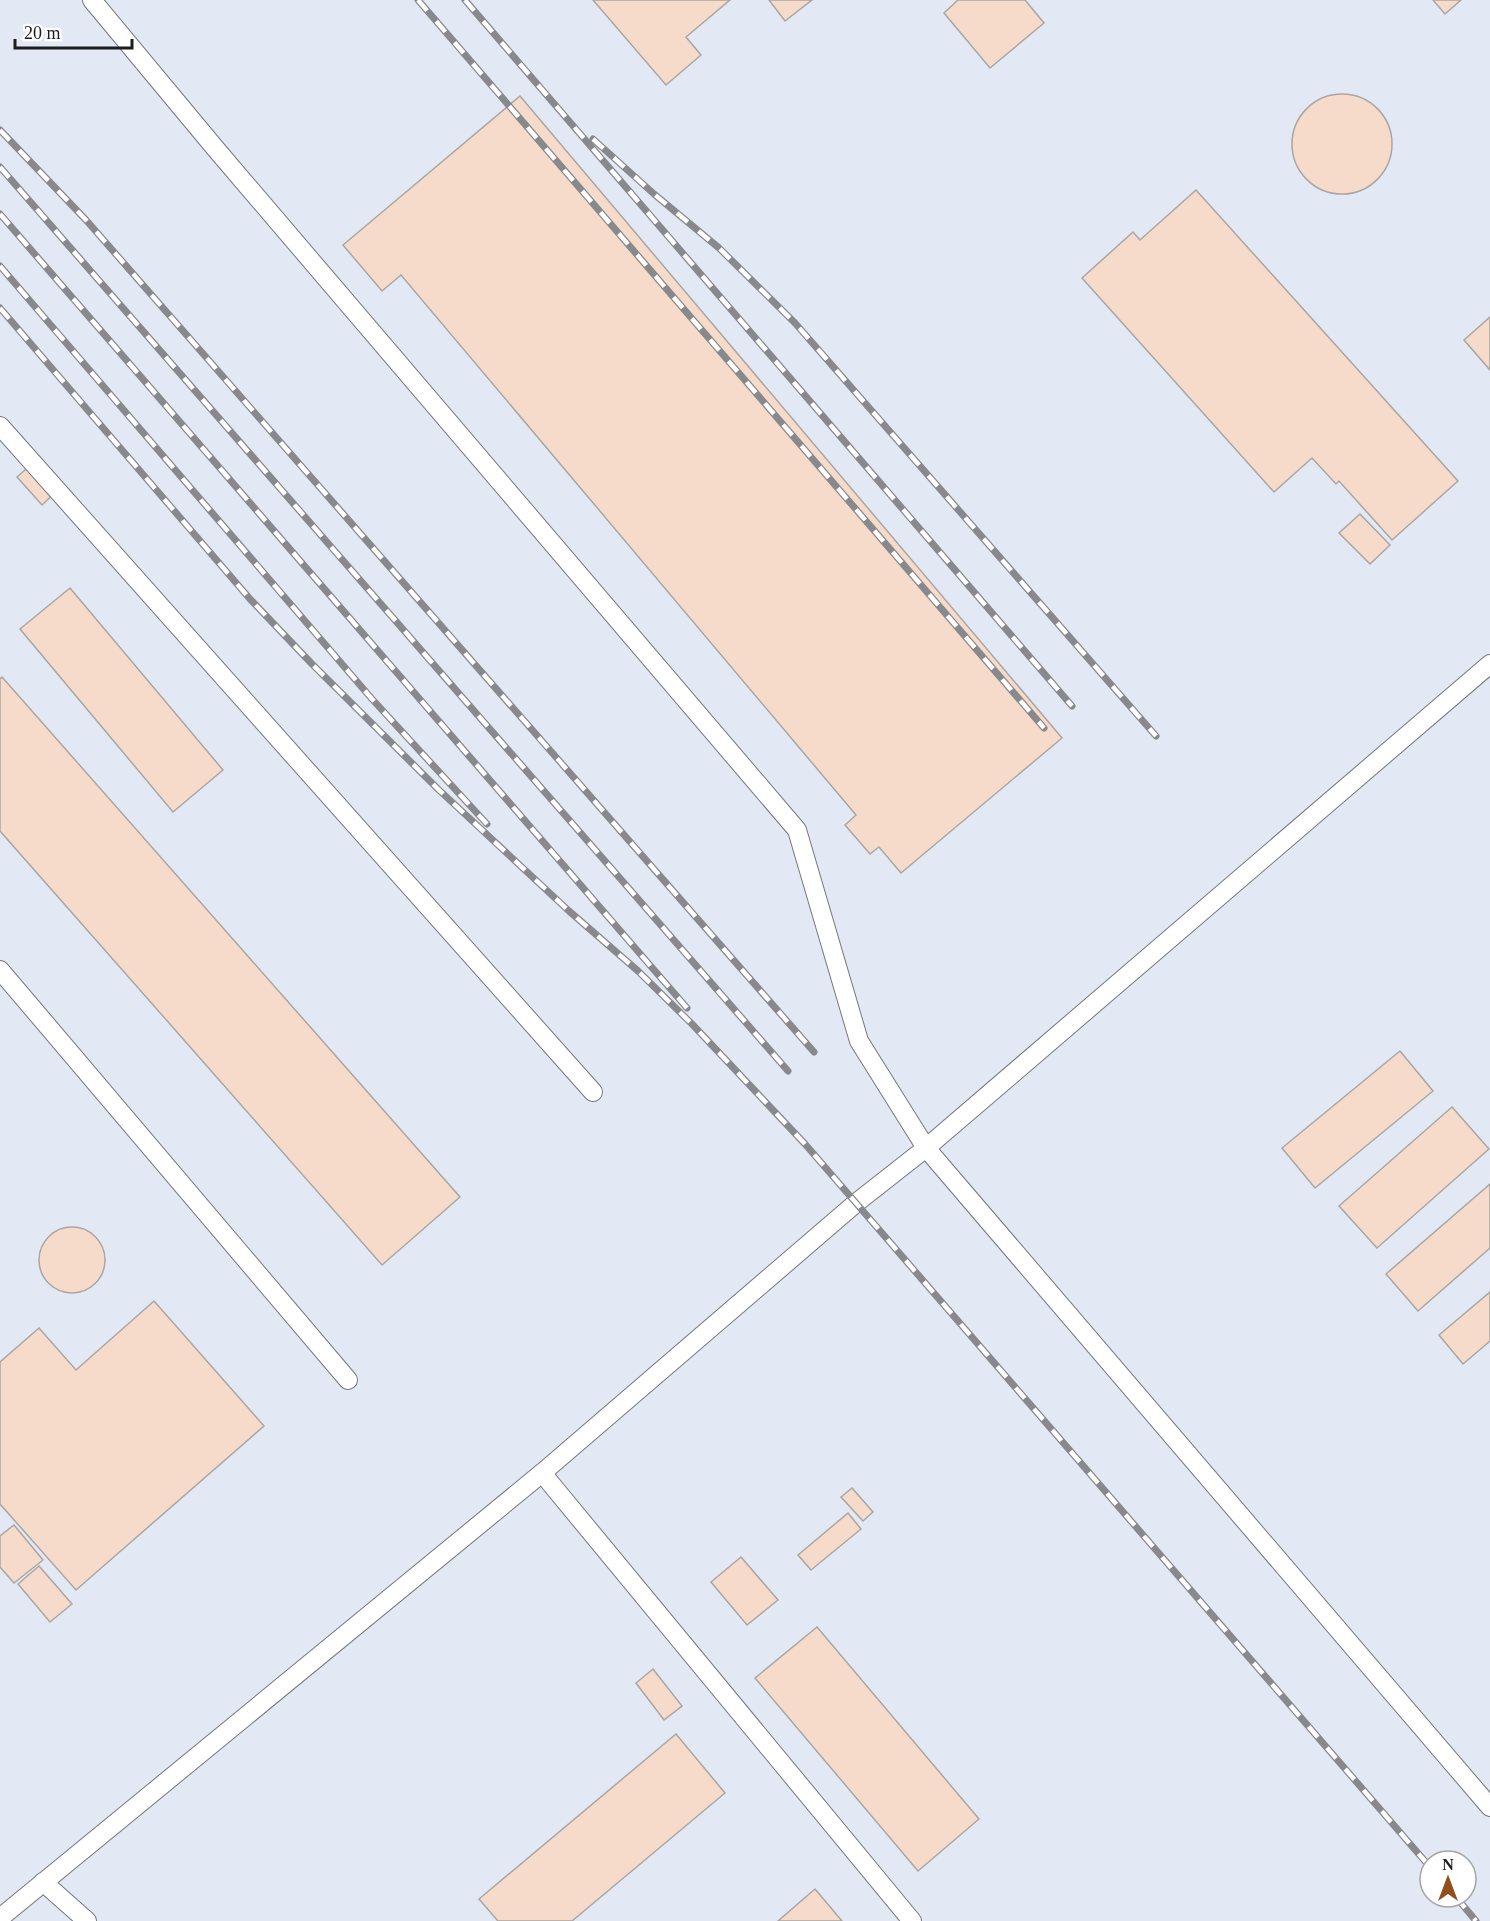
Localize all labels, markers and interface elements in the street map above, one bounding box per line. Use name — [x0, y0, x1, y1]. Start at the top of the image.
scale bar — [15, 12, 132, 50]
text: 20 m — [24, 23, 61, 43]
north arrow — [1418, 1849, 1478, 1909]
text: N — [1442, 1856, 1454, 1873]

